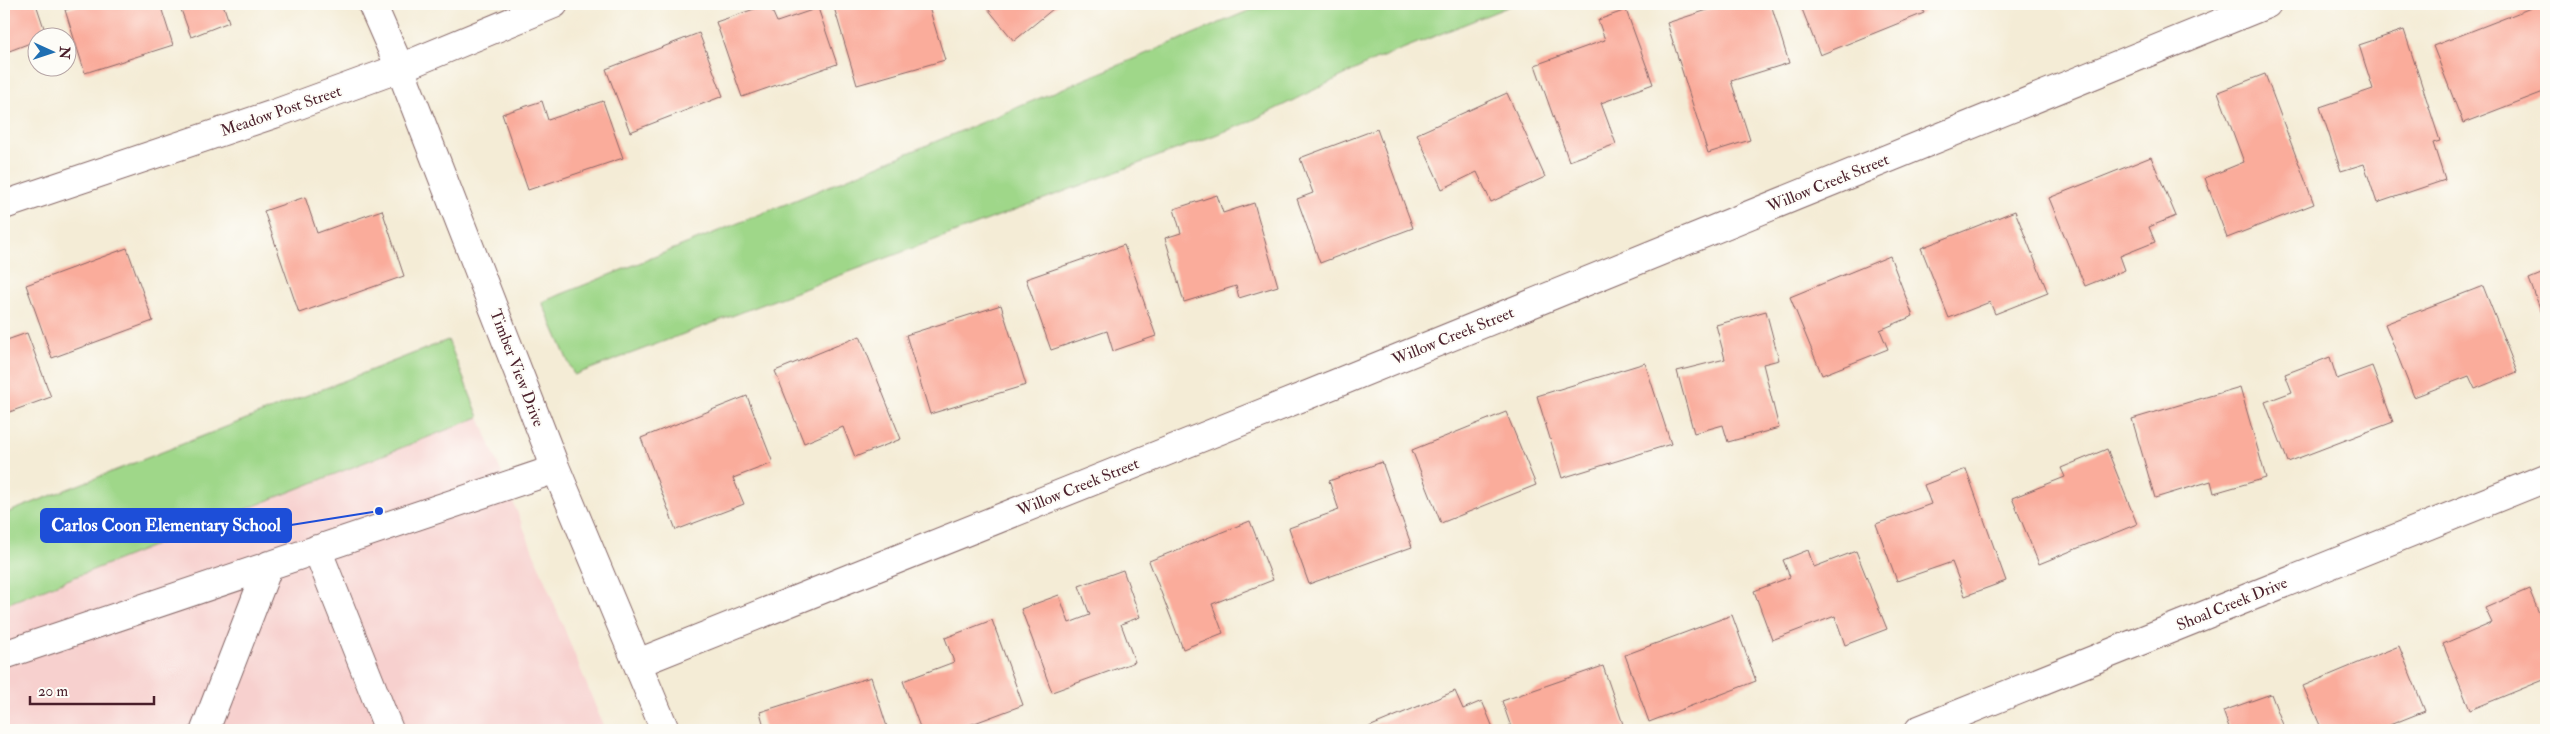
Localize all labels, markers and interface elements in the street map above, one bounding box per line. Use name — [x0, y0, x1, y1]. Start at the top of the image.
north arrow — [28, 28, 78, 78]
text: N — [56, 45, 73, 60]
street label: Meadow Post Street — [218, 81, 344, 141]
street label: Willow Creek Street — [1763, 149, 1892, 217]
street label: Willow Creek Street — [1388, 302, 1517, 370]
street label: Timber View Drive — [485, 306, 549, 430]
street label: Willow Creek Street — [1013, 453, 1142, 521]
callout: Carlos Coon Elementary School — [41, 509, 291, 542]
text: Carlos Coon Elementary School — [51, 514, 281, 537]
street label: Shoal Creek Drive — [2174, 573, 2291, 635]
scale bar — [30, 674, 154, 706]
text: 20 m — [38, 682, 68, 701]

